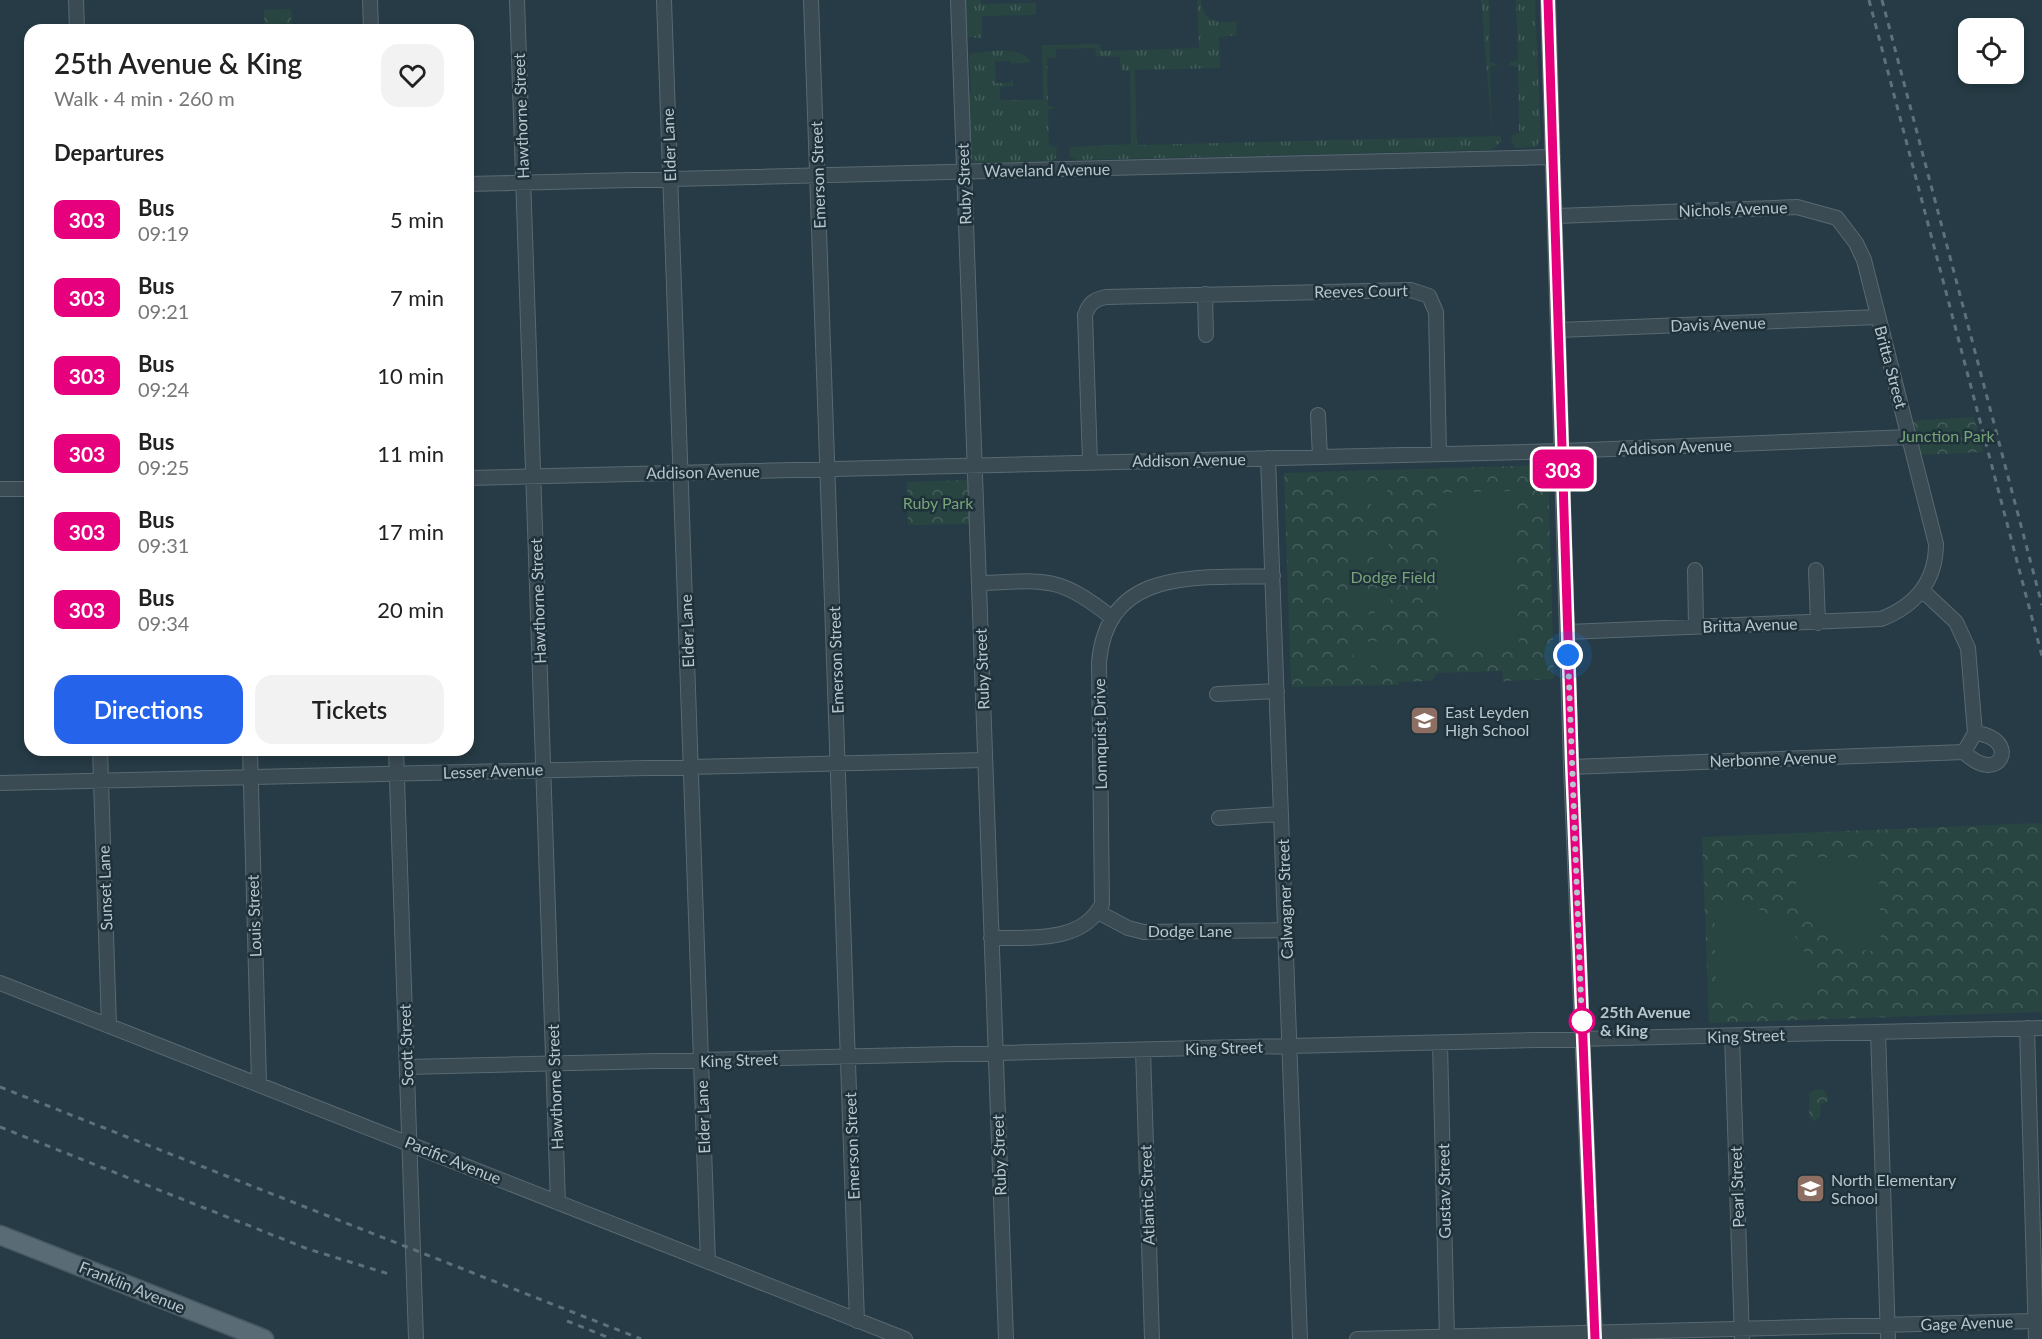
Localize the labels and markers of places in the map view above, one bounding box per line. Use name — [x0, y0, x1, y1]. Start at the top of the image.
place label: East Leyden High School — [1445, 702, 1529, 739]
school or university icon: East Leyden High School — [1408, 705, 1440, 737]
place label: 25th Avenue & King — [1600, 1002, 1691, 1039]
marker: 25th Avenue & King — [1569, 1008, 1595, 1034]
place label: North Elementary School — [1831, 1170, 1957, 1207]
school or university icon: North Elementary School — [1794, 1173, 1826, 1205]

